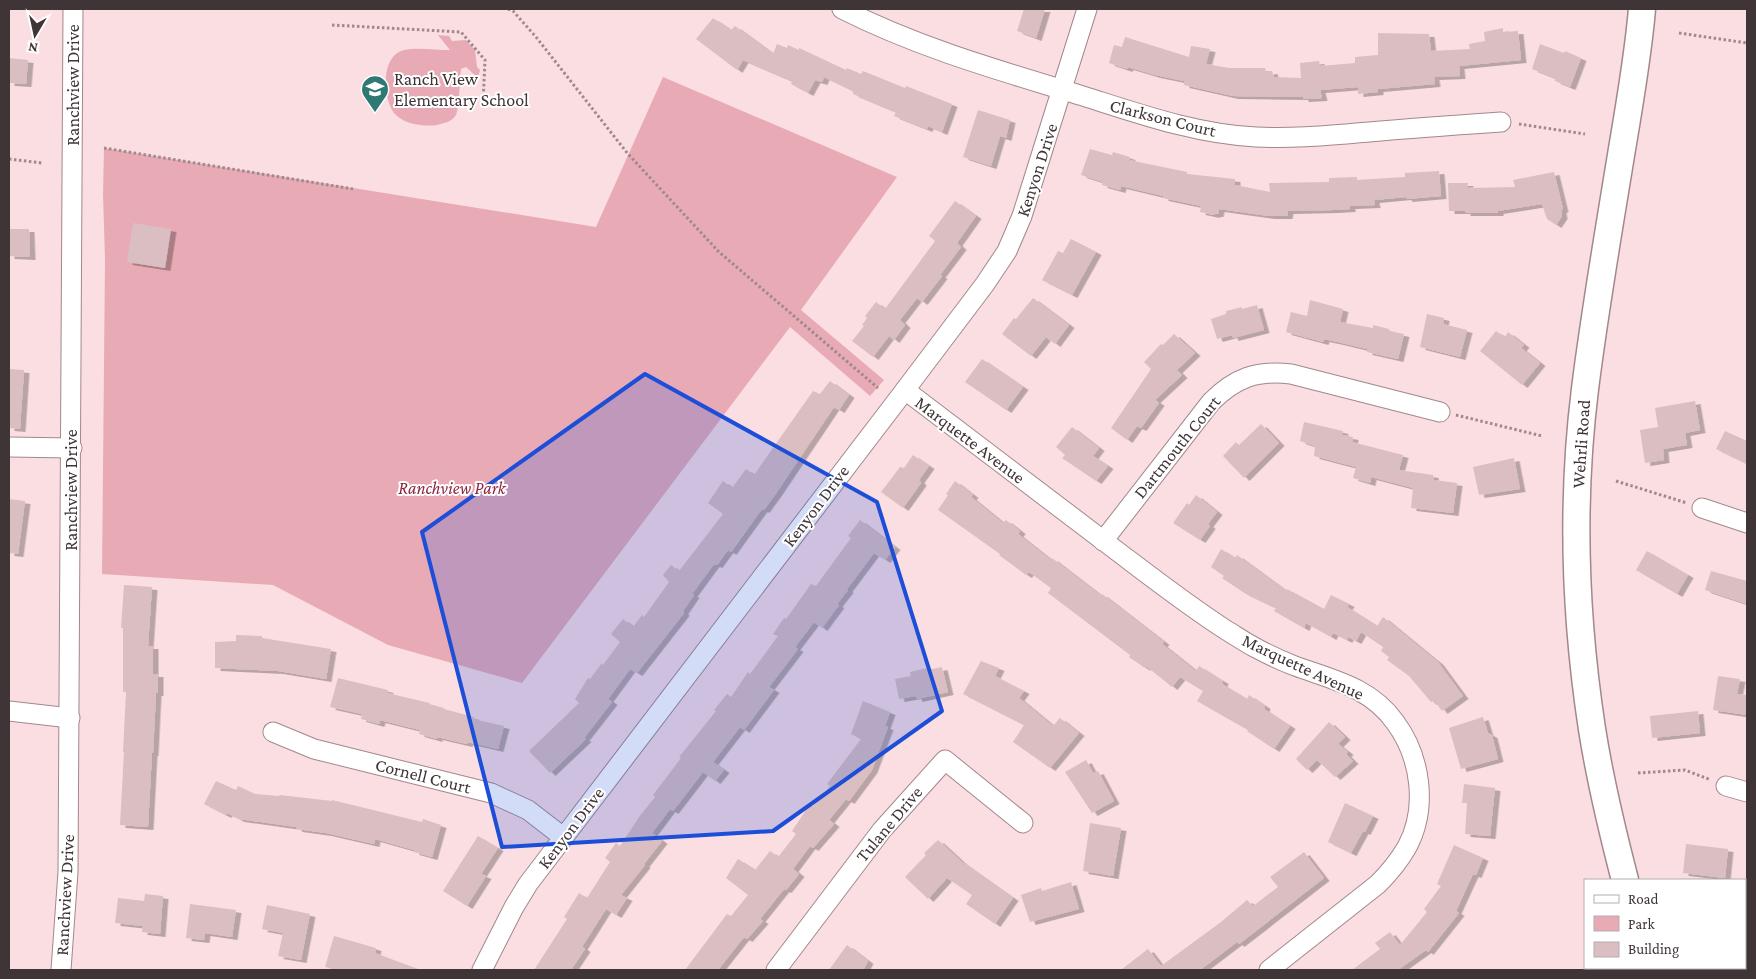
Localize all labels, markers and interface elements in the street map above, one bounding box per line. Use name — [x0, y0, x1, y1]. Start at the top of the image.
north arrow — [10, 10, 60, 60]
street label: Ranchview Drive — [63, 24, 83, 146]
text: N — [27, 39, 39, 56]
place label: Ranch View Elementary School — [394, 69, 529, 110]
school or university icon: Ranch View Elementary School — [360, 74, 390, 113]
street label: Clarkson Court — [1108, 95, 1219, 141]
street label: Kenyon Drive — [1013, 121, 1062, 219]
street label: Dartmouth Court — [1130, 391, 1225, 502]
street label: Marquette Avenue — [911, 392, 1029, 488]
street label: Wehrli Road — [1568, 398, 1594, 489]
street label: Ranchview Drive — [61, 429, 81, 551]
street label: Kenyon Drive — [779, 461, 853, 551]
park label: Ranchview Park — [398, 478, 507, 498]
street label: Marquette Avenue — [1239, 630, 1367, 704]
street label: Cornell Court — [373, 754, 474, 798]
street label: Tulane Drive — [852, 782, 926, 866]
street label: Kenyon Drive — [534, 783, 608, 873]
street label: Ranchview Drive — [52, 834, 78, 956]
legend — [1584, 879, 1746, 969]
text: Road — [1628, 891, 1659, 907]
text: Park — [1628, 916, 1655, 932]
text: Building — [1628, 941, 1679, 958]

